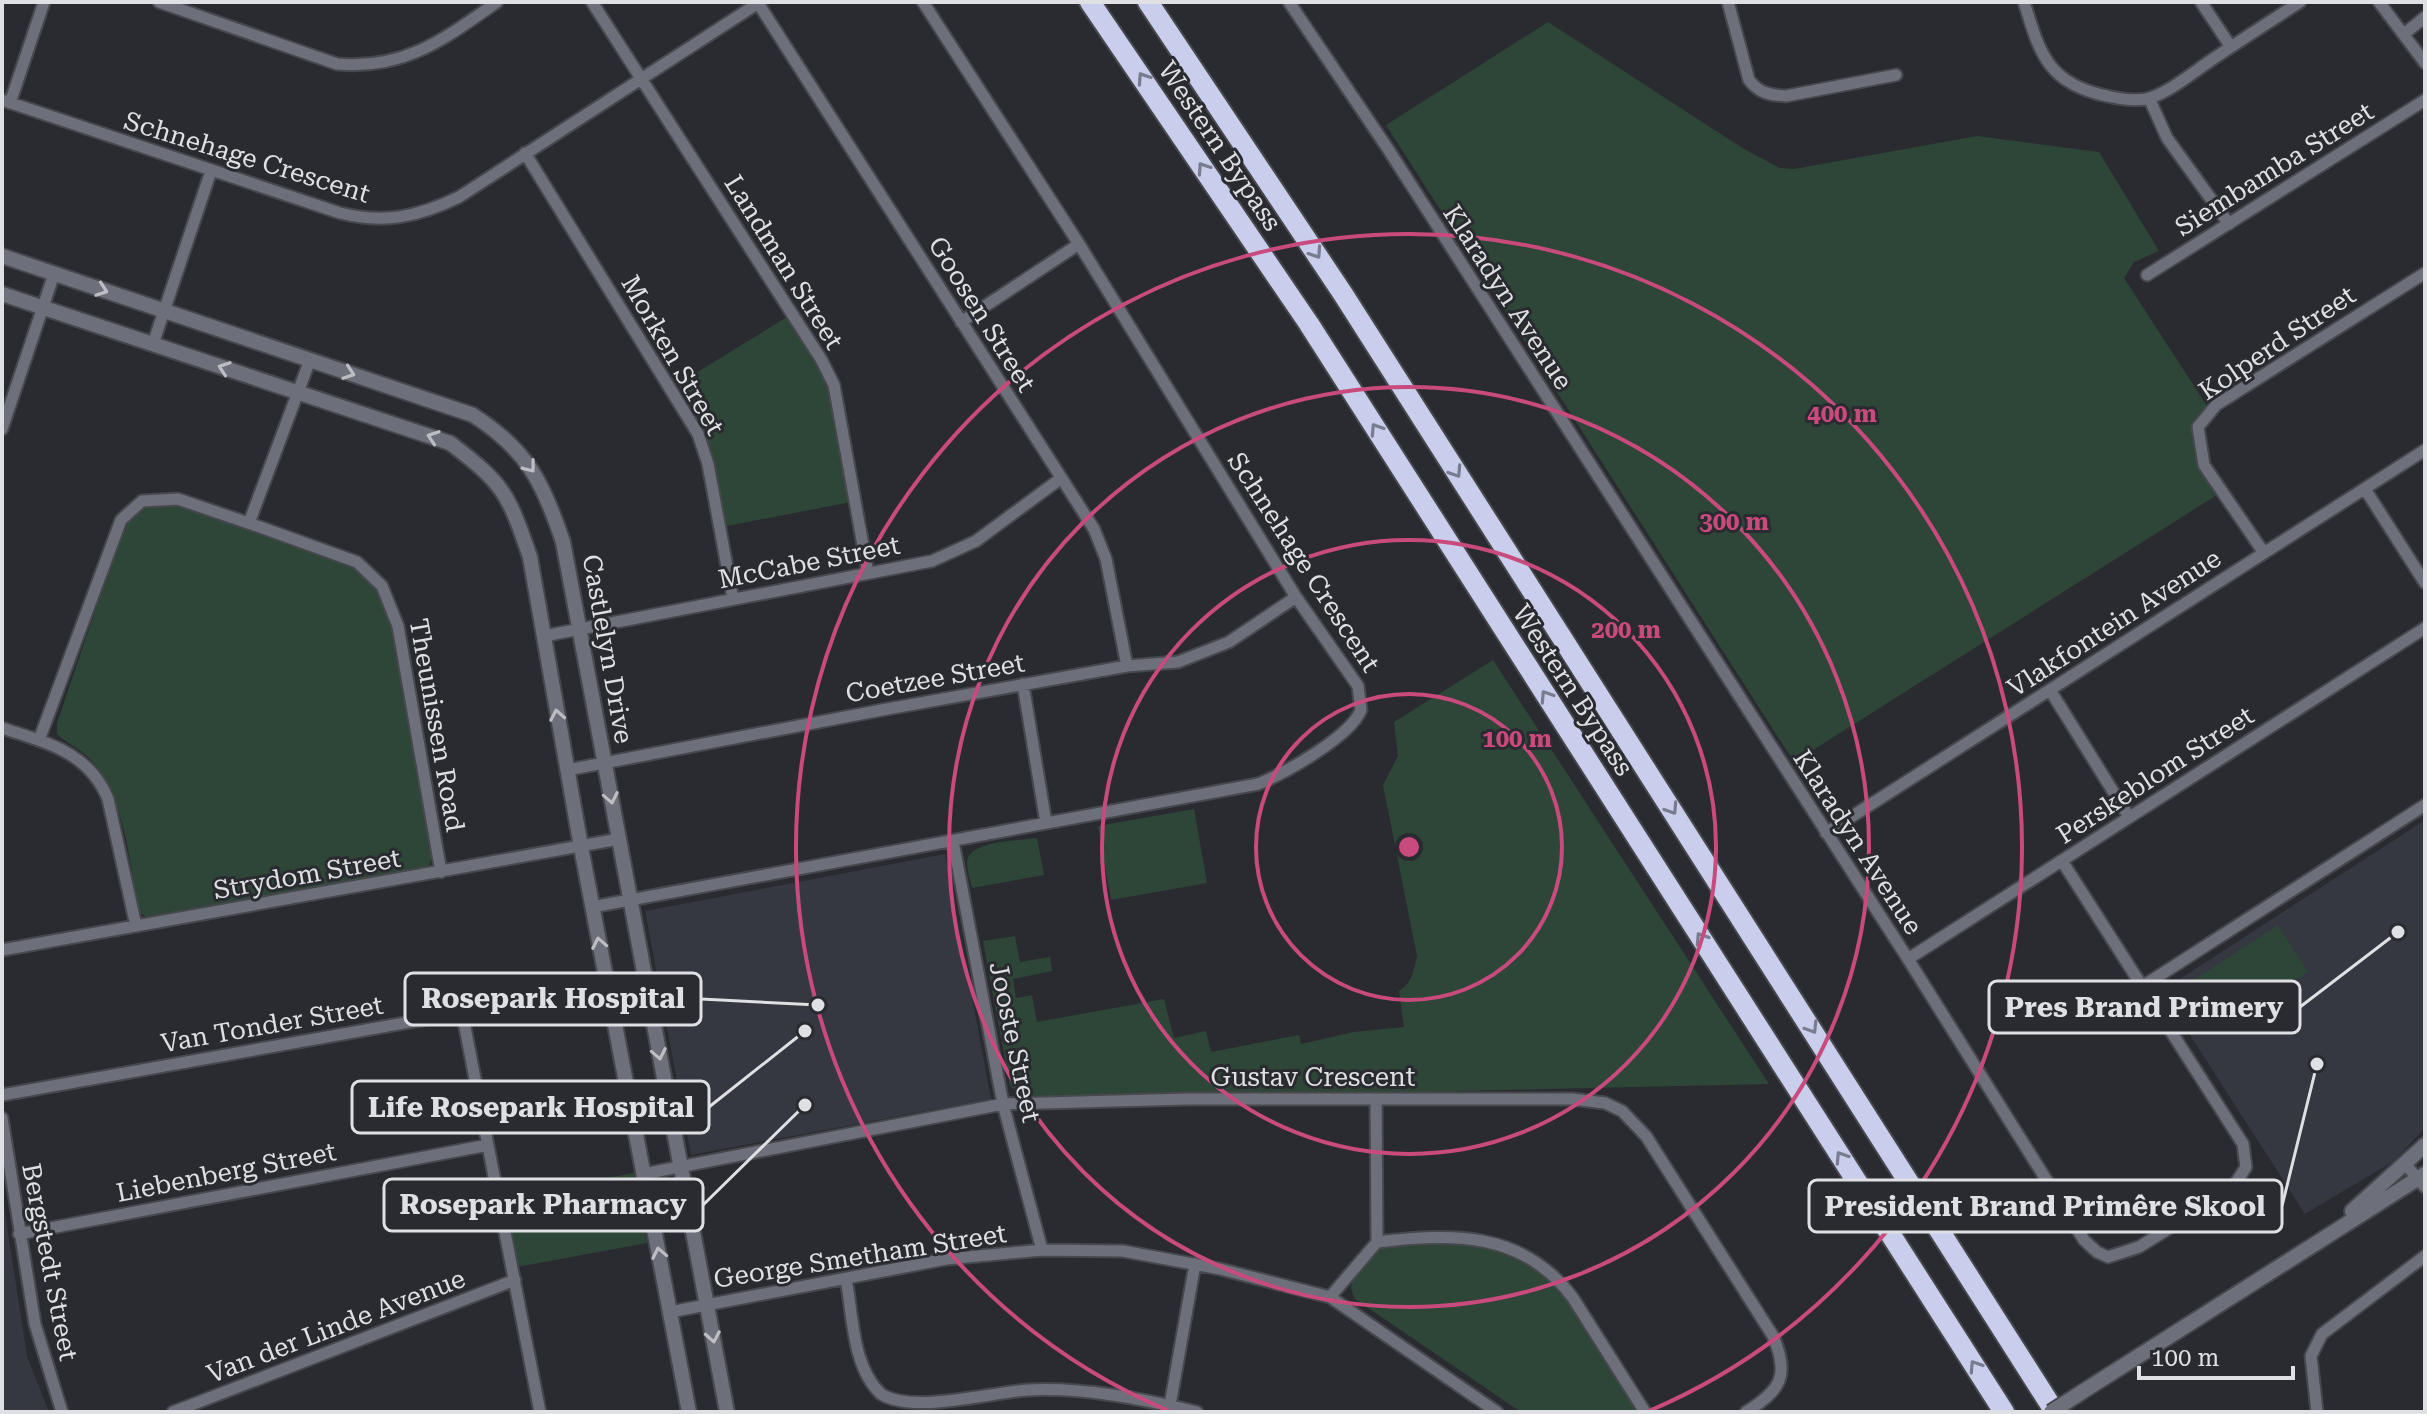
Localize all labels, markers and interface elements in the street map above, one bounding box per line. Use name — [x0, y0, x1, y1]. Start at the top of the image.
street label: Western Bypass — [1152, 56, 1288, 236]
one-way arrow — [1138, 73, 1153, 87]
street label: Siembamba Street — [2169, 96, 2379, 242]
street label: Schnehage Crescent — [120, 105, 374, 209]
one-way arrow — [1198, 162, 1213, 176]
street label: Landman Street — [718, 169, 850, 355]
street label: Klaradyn Avenue — [1437, 199, 1579, 395]
street label: Goosen Street — [922, 231, 1042, 397]
one-way arrow — [1306, 245, 1321, 259]
street label: Morken Street — [615, 270, 731, 440]
one-way arrow — [95, 280, 109, 296]
street label: Kolperd Street — [2193, 280, 2361, 406]
one-way arrow — [218, 362, 232, 378]
one-way arrow — [341, 363, 355, 379]
text: 400 m — [1807, 400, 1877, 428]
one-way arrow — [1370, 423, 1385, 438]
one-way arrow — [427, 431, 441, 447]
street label: Schnehage Crescent — [1222, 447, 1386, 678]
one-way arrow — [520, 458, 534, 473]
one-way arrow — [1447, 463, 1462, 478]
text: 300 m — [1699, 508, 1769, 536]
street label: McCabe Street — [716, 530, 903, 594]
street label: Vlakfontein Avenue — [2002, 543, 2226, 703]
street label: Castlelyn Drive — [577, 552, 639, 746]
street label: Western Bypass — [1507, 599, 1639, 781]
street label: Theunissen Road — [403, 616, 471, 834]
text: 200 m — [1591, 616, 1661, 644]
street label: Coetzee Street — [843, 647, 1027, 708]
one-way arrow — [1540, 690, 1555, 704]
street label: Perskeblom Street — [2051, 700, 2259, 850]
one-way arrow — [550, 708, 567, 722]
text: 100 m — [1482, 725, 1552, 753]
street label: Klaradyn Avenue — [1787, 744, 1929, 940]
one-way arrow — [602, 791, 619, 805]
one-way arrow — [1662, 800, 1677, 815]
centre of rings — [1395, 833, 1423, 861]
street label: Strydom Street — [211, 843, 403, 905]
one-way arrow — [1695, 933, 1710, 947]
one-way arrow — [591, 936, 608, 950]
street label: Jooste Street — [983, 959, 1047, 1125]
callout: Rosepark Hospital — [405, 973, 701, 1025]
callout: Pres Brand Primery — [1989, 981, 2300, 1033]
text: Rosepark Hospital — [421, 982, 685, 1015]
street label: Van Tonder Street — [159, 990, 386, 1058]
text: Pres Brand Primery — [2005, 991, 2284, 1024]
one-way arrow — [1802, 1019, 1817, 1034]
one-way arrow — [650, 1047, 667, 1061]
street label: Gustav Crescent — [1210, 1062, 1416, 1092]
callout: Life Rosepark Hospital — [352, 1081, 709, 1133]
text: Life Rosepark Hospital — [368, 1091, 694, 1124]
street label: Liebenberg Street — [114, 1136, 339, 1208]
one-way arrow — [1835, 1152, 1850, 1166]
street label: Bergstedt Street — [16, 1161, 84, 1364]
callout: Rosepark Pharmacy — [384, 1179, 703, 1231]
callout: President Brand Primêre Skool — [1809, 1180, 2282, 1232]
text: Rosepark Pharmacy — [399, 1188, 687, 1221]
text: President Brand Primêre Skool — [1825, 1190, 2265, 1223]
street label: George Smetham Street — [711, 1218, 1009, 1294]
one-way arrow — [651, 1246, 668, 1260]
street label: Van der Linde Avenue — [203, 1263, 469, 1389]
one-way arrow — [703, 1330, 720, 1344]
scale bar — [2139, 1330, 2293, 1380]
text: 100 m — [2151, 1344, 2219, 1372]
one-way arrow — [1969, 1361, 1984, 1375]

